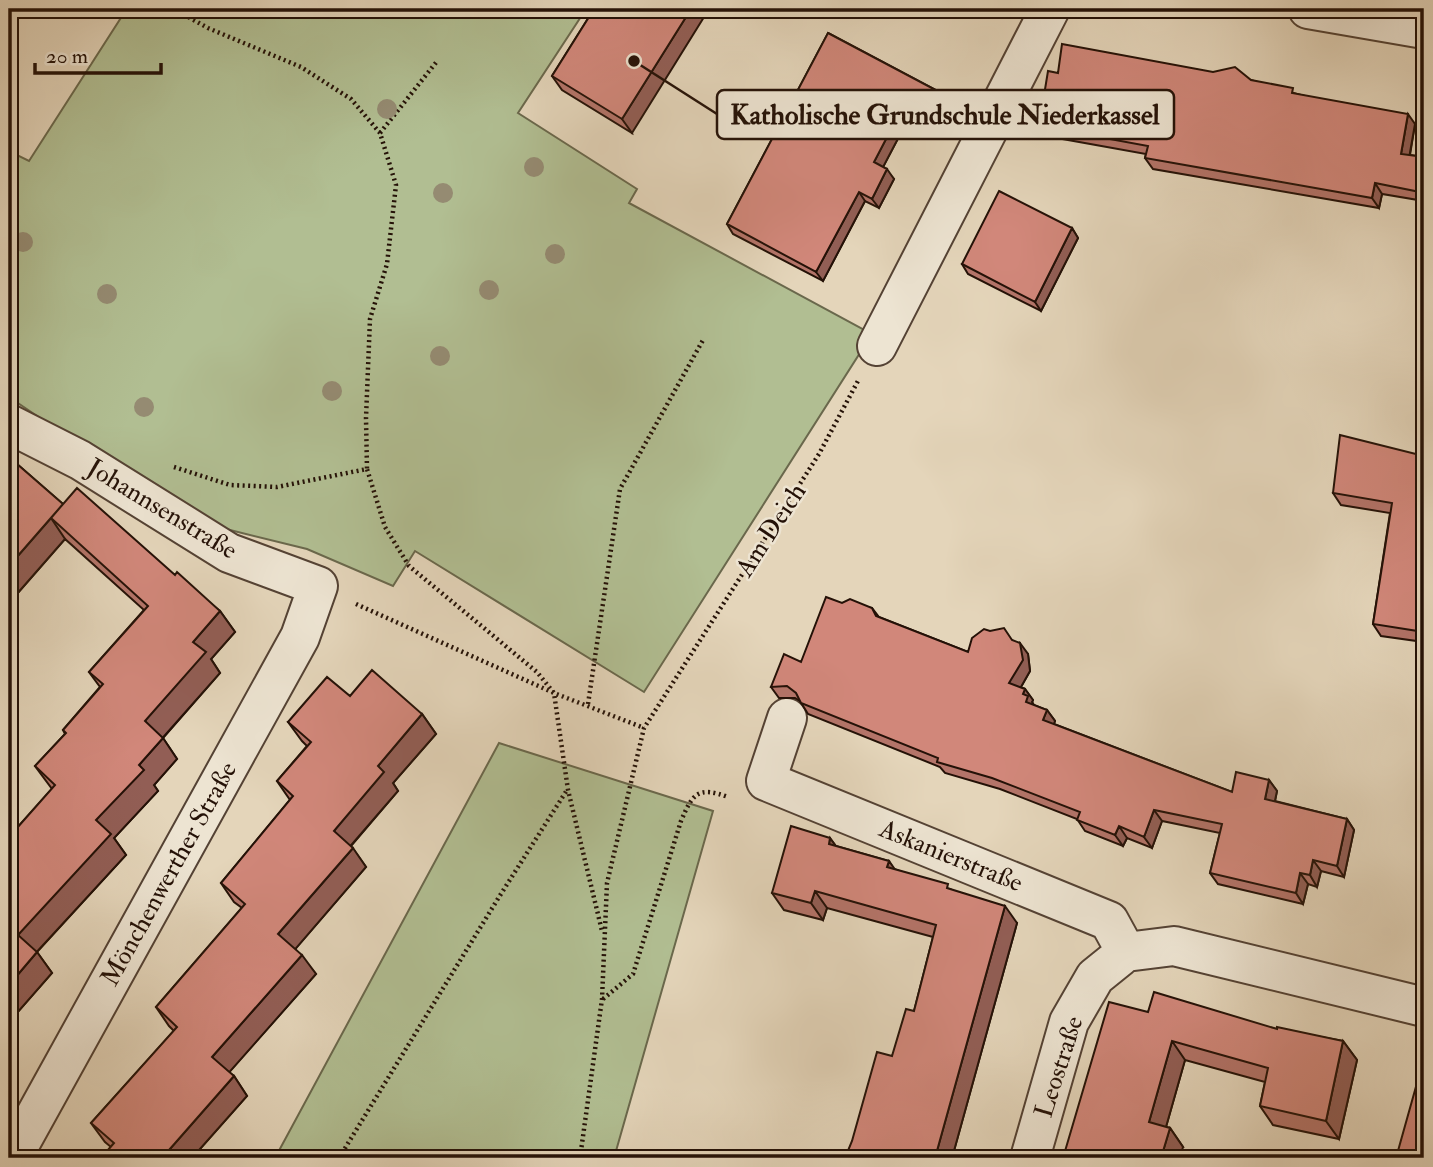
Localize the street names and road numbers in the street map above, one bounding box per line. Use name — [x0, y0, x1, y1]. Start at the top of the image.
street label: Johannsenstraße — [80, 451, 243, 566]
street label: Am Deich — [728, 477, 813, 584]
street label: Mönchenwerther Straße — [94, 756, 244, 992]
street label: Askanierstraße — [874, 812, 1027, 899]
street label: Leostraße — [1028, 1012, 1090, 1122]

